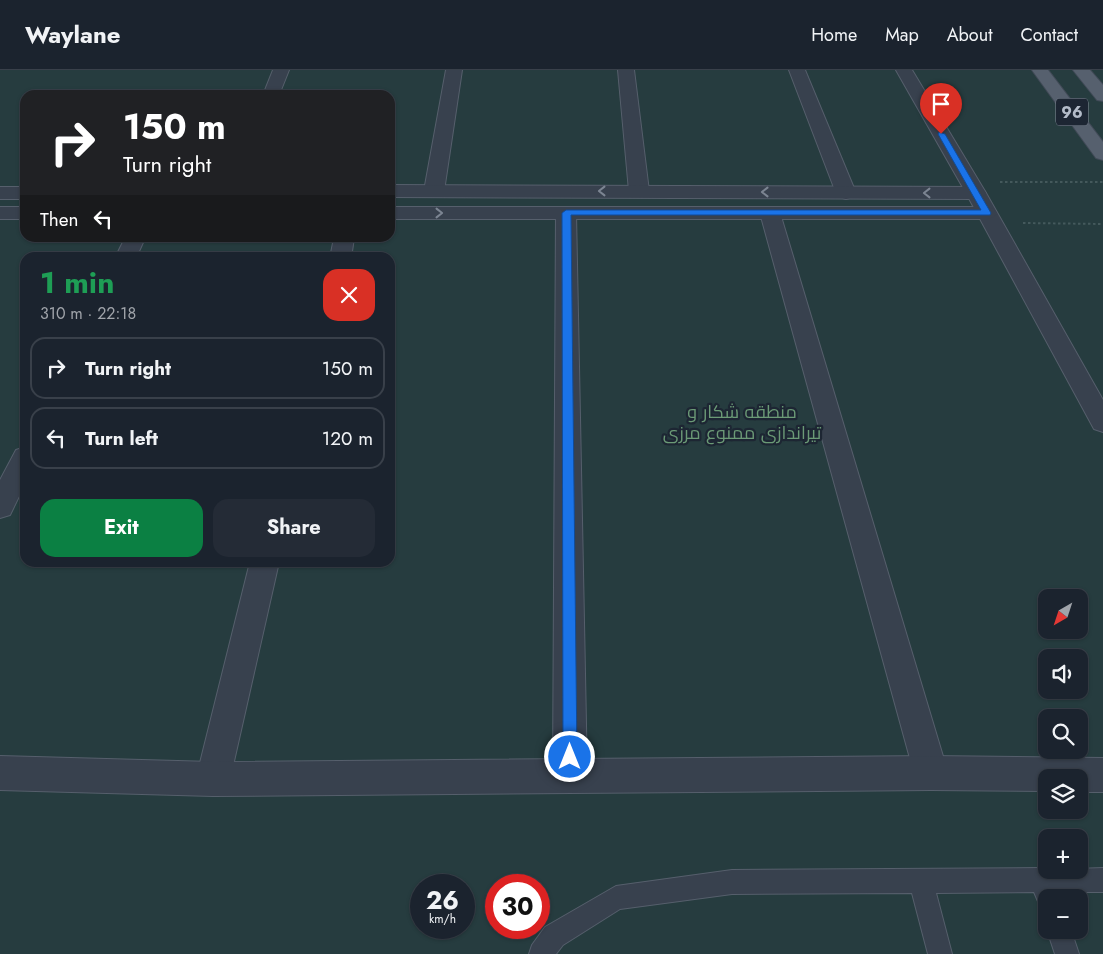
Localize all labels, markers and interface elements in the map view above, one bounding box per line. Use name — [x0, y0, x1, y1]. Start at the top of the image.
text: Waylane — [25, 17, 120, 52]
text: Home — [811, 22, 857, 48]
text: Map — [885, 22, 919, 48]
text: About — [947, 22, 992, 48]
text: Contact — [1020, 22, 1078, 48]
pin — [920, 83, 962, 134]
icon: arrive — [927, 90, 955, 118]
road number: 96 — [1056, 98, 1088, 126]
text: 150 m — [123, 102, 226, 152]
icon: right — [40, 110, 105, 175]
text: Turn right — [123, 148, 211, 180]
one-way arrow — [598, 186, 606, 196]
one-way arrow — [760, 187, 768, 197]
one-way arrow — [923, 188, 930, 198]
icon: left — [89, 205, 117, 233]
text: Then — [40, 206, 79, 233]
one-way arrow — [435, 208, 443, 218]
text: 1 min — [40, 261, 114, 304]
button: close — [323, 269, 375, 321]
text: 310 m · 22:18 — [40, 302, 136, 325]
icon: right — [42, 354, 70, 382]
text: Turn right — [85, 355, 171, 382]
text: 150 m — [322, 355, 373, 382]
park label: منطقه شکار و تیراندازی ممنوع مرزی — [663, 399, 821, 446]
icon: left — [42, 424, 70, 452]
text: Turn left — [85, 425, 158, 452]
text: 120 m — [322, 425, 373, 452]
button: Exit — [40, 499, 203, 557]
button: Share — [213, 499, 375, 557]
north arrow — [1038, 589, 1088, 639]
map controls — [1038, 589, 1088, 939]
button: sound — [1038, 649, 1088, 699]
button: search — [1038, 709, 1088, 759]
position arrow — [543, 730, 595, 782]
button: layers — [1038, 769, 1088, 819]
button: + — [1038, 829, 1088, 879]
speed limit sign: 30 — [485, 874, 550, 939]
text: 26 — [426, 882, 459, 918]
button: − — [1038, 889, 1088, 939]
text: km/h — [429, 910, 456, 928]

